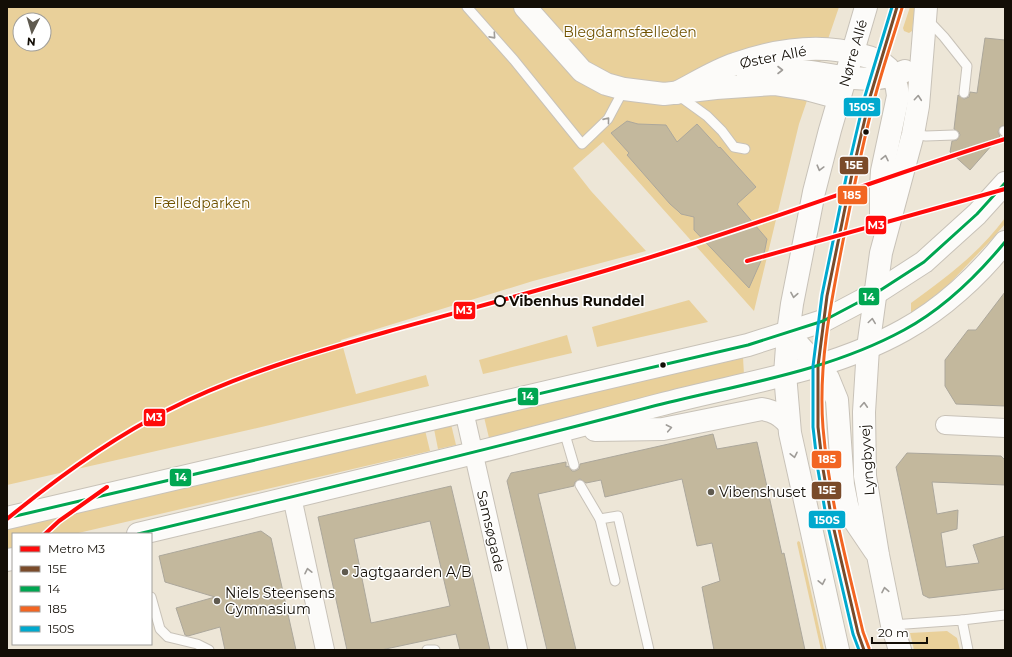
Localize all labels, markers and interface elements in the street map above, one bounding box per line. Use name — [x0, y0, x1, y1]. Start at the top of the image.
north arrow — [12, 12, 52, 52]
street label: Nørre Allé — [835, 17, 871, 89]
park label: Blegdamsfælleden — [563, 23, 697, 41]
one-way arrow — [488, 31, 495, 39]
text: N — [26, 35, 36, 49]
street label: Øster Allé — [738, 42, 808, 72]
one-way arrow — [777, 66, 783, 74]
one-way arrow — [914, 95, 923, 101]
line badge: 150S — [843, 97, 881, 117]
text: 150S — [849, 100, 875, 114]
one-way arrow — [602, 117, 609, 124]
unlabelled marker — [861, 127, 871, 137]
one-way arrow — [881, 155, 889, 162]
line badge: 15E — [839, 156, 869, 175]
text: 15E — [845, 158, 863, 172]
one-way arrow — [817, 165, 825, 171]
line badge: 185 — [837, 185, 868, 205]
text: 185 — [843, 188, 862, 202]
park label: Fælledparken — [153, 194, 251, 212]
line badge: M3 — [865, 215, 887, 235]
text: M3 — [867, 218, 885, 232]
line badge: 14 — [858, 287, 880, 306]
text: 14 — [863, 290, 875, 304]
place label: Vibenhus Runddel — [508, 292, 645, 310]
one-way arrow — [790, 292, 798, 298]
marker: Vibenhus Runddel — [494, 295, 506, 307]
line badge: M3 — [453, 301, 476, 320]
text: M3 — [455, 303, 473, 317]
one-way arrow — [867, 318, 876, 324]
unlabelled marker — [658, 360, 668, 370]
line badge: 14 — [517, 387, 539, 406]
text: 14 — [522, 389, 534, 403]
one-way arrow — [860, 402, 869, 408]
line badge: M3 — [143, 408, 166, 427]
text: M3 — [145, 410, 163, 424]
one-way arrow — [666, 424, 672, 433]
street label: Lyngbyvej — [856, 424, 878, 496]
line badge: 185 — [811, 450, 842, 469]
one-way arrow — [790, 452, 798, 458]
text: 185 — [818, 452, 837, 466]
line badge: 14 — [169, 468, 192, 487]
text: 14 — [175, 470, 187, 484]
line badge: 15E — [811, 481, 842, 500]
place label: Vibenshuset — [719, 483, 807, 501]
text: 15E — [818, 483, 836, 497]
marker: Vibenshuset — [706, 487, 716, 497]
street label: Samsøgade — [473, 488, 509, 574]
line badge: 150S — [808, 510, 846, 529]
text: 150S — [814, 513, 840, 527]
legend — [12, 533, 152, 645]
text: Metro M3 — [48, 541, 105, 556]
text: 15E — [48, 561, 67, 576]
place label: Jagtgaarden A/B — [352, 563, 472, 581]
marker: Jagtgaarden A/B — [340, 567, 350, 577]
one-way arrow — [304, 568, 312, 574]
one-way arrow — [818, 578, 826, 585]
text: 14 — [48, 581, 60, 596]
place label: Niels Steensens Gymnasium — [225, 584, 335, 618]
one-way arrow — [881, 587, 889, 593]
marker: Niels Steensens Gymnasium — [212, 596, 222, 606]
text: 185 — [48, 601, 67, 616]
scale bar — [872, 619, 927, 645]
text: 150S — [48, 621, 74, 636]
text: 20 m — [878, 625, 909, 640]

